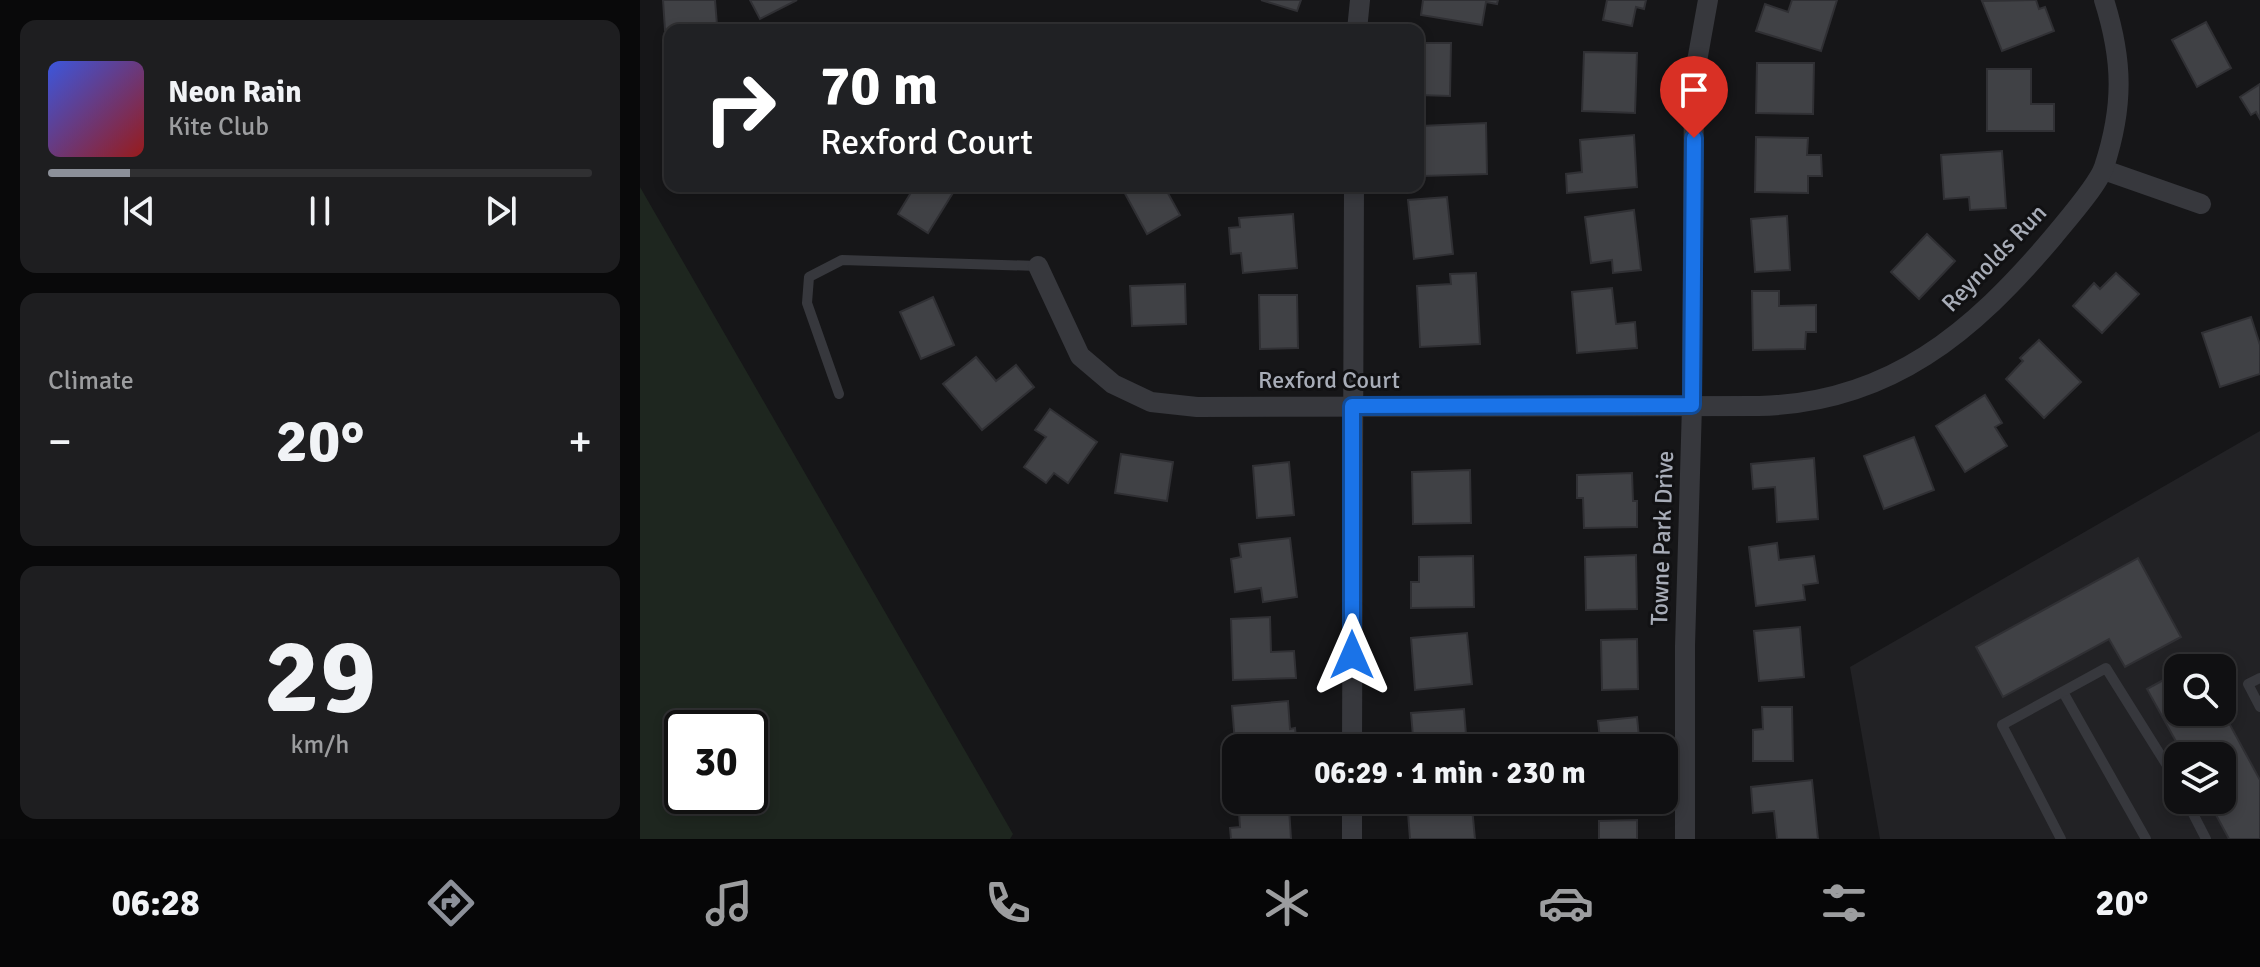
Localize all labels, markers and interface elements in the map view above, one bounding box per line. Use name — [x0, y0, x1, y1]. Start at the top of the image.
text: 70 m — [820, 51, 938, 120]
icon: right — [688, 56, 792, 160]
pin — [1660, 56, 1728, 138]
icon: arrive — [1672, 68, 1716, 112]
text: Neon Rain — [168, 74, 302, 111]
text: Kite Club — [168, 111, 269, 143]
text: Rexford Court — [820, 120, 1033, 165]
icon: previous — [117, 189, 161, 233]
icon: pause — [298, 189, 342, 233]
icon: next — [479, 189, 523, 233]
street label: Reynolds Run — [1935, 198, 2053, 318]
text: Climate — [48, 365, 134, 397]
street label: Rexford Court — [1258, 365, 1400, 395]
text: 20° — [276, 405, 364, 479]
text: − — [48, 415, 72, 469]
text: + — [568, 415, 592, 469]
street label: Towne Park Drive — [1644, 450, 1680, 626]
text: 29 — [264, 613, 376, 741]
position arrow — [1310, 613, 1394, 697]
map controls — [2164, 654, 2236, 814]
button: search — [2164, 654, 2236, 726]
speed limit sign: 30 — [664, 710, 768, 814]
text: km/h — [291, 729, 349, 761]
button: layers — [2164, 742, 2236, 814]
text: 06:29 · 1 min · 230 m — [1314, 755, 1586, 792]
icon: directions — [423, 875, 479, 931]
icon: music — [701, 875, 757, 931]
icon: phone — [980, 875, 1036, 931]
icon: climate — [1259, 875, 1315, 931]
icon: car — [1538, 875, 1594, 931]
icon: filters — [1816, 875, 1872, 931]
text: 06:28 — [111, 881, 200, 926]
text: 20° — [2095, 881, 2149, 926]

